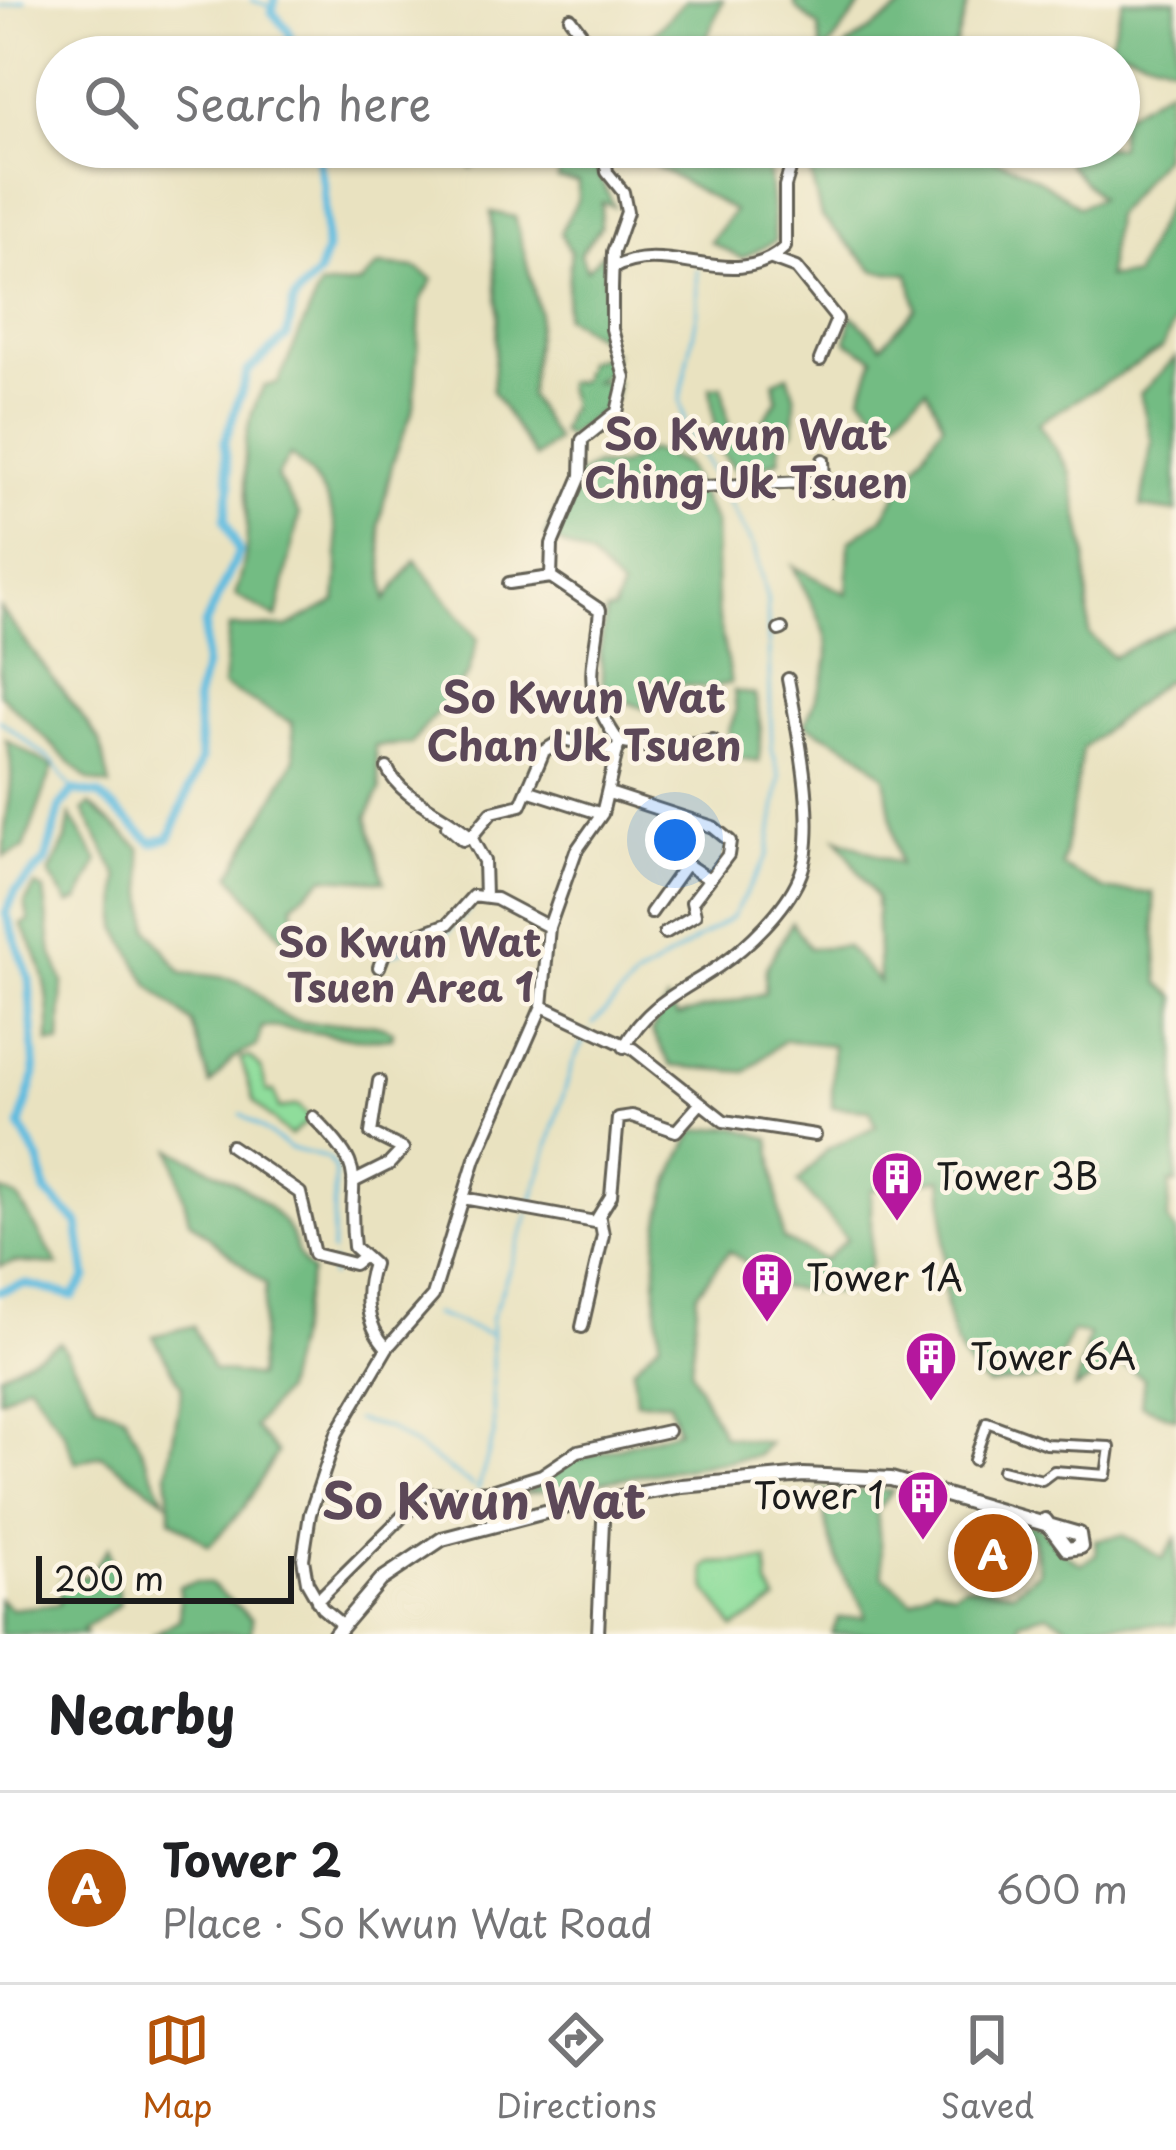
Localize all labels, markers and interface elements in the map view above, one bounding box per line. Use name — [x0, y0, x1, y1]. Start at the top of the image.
search box — [36, 36, 1140, 168]
text: Search here — [174, 68, 431, 136]
icon: search — [78, 69, 144, 135]
district label: So Kwun Wat Ching Uk Tsuen — [584, 401, 908, 512]
district label: So Kwun Wat Chan Uk Tsuen — [427, 664, 741, 775]
your location — [645, 810, 705, 870]
district label: So Kwun Wat Tsuen Area 1 — [278, 911, 542, 1015]
place label: Tower 3B — [936, 1148, 1098, 1202]
building icon: Tower 3B — [869, 1149, 925, 1223]
place label: Tower 1A — [806, 1249, 963, 1303]
building icon: Tower 1A — [739, 1250, 795, 1324]
place label: Tower 6A — [970, 1328, 1136, 1382]
building icon: Tower 6A — [903, 1329, 959, 1403]
district label: So Kwun Wat — [322, 1463, 646, 1535]
place label: Tower 1 — [754, 1467, 884, 1521]
building icon: Tower 1 — [895, 1468, 951, 1542]
pin: A — [954, 1508, 1032, 1598]
scale bar — [36, 1550, 294, 1603]
text: 200 m — [54, 1552, 164, 1602]
text: Nearby — [48, 1674, 235, 1751]
text: Tower 2 — [162, 1824, 342, 1892]
text: A — [72, 1858, 102, 1917]
text: 600 m — [996, 1858, 1128, 1917]
text: Place · So Kwun Wat Road — [162, 1892, 653, 1951]
tab: Map — [142, 2007, 212, 2129]
tab: Directions — [496, 2007, 657, 2129]
tab: Saved — [940, 2007, 1034, 2129]

